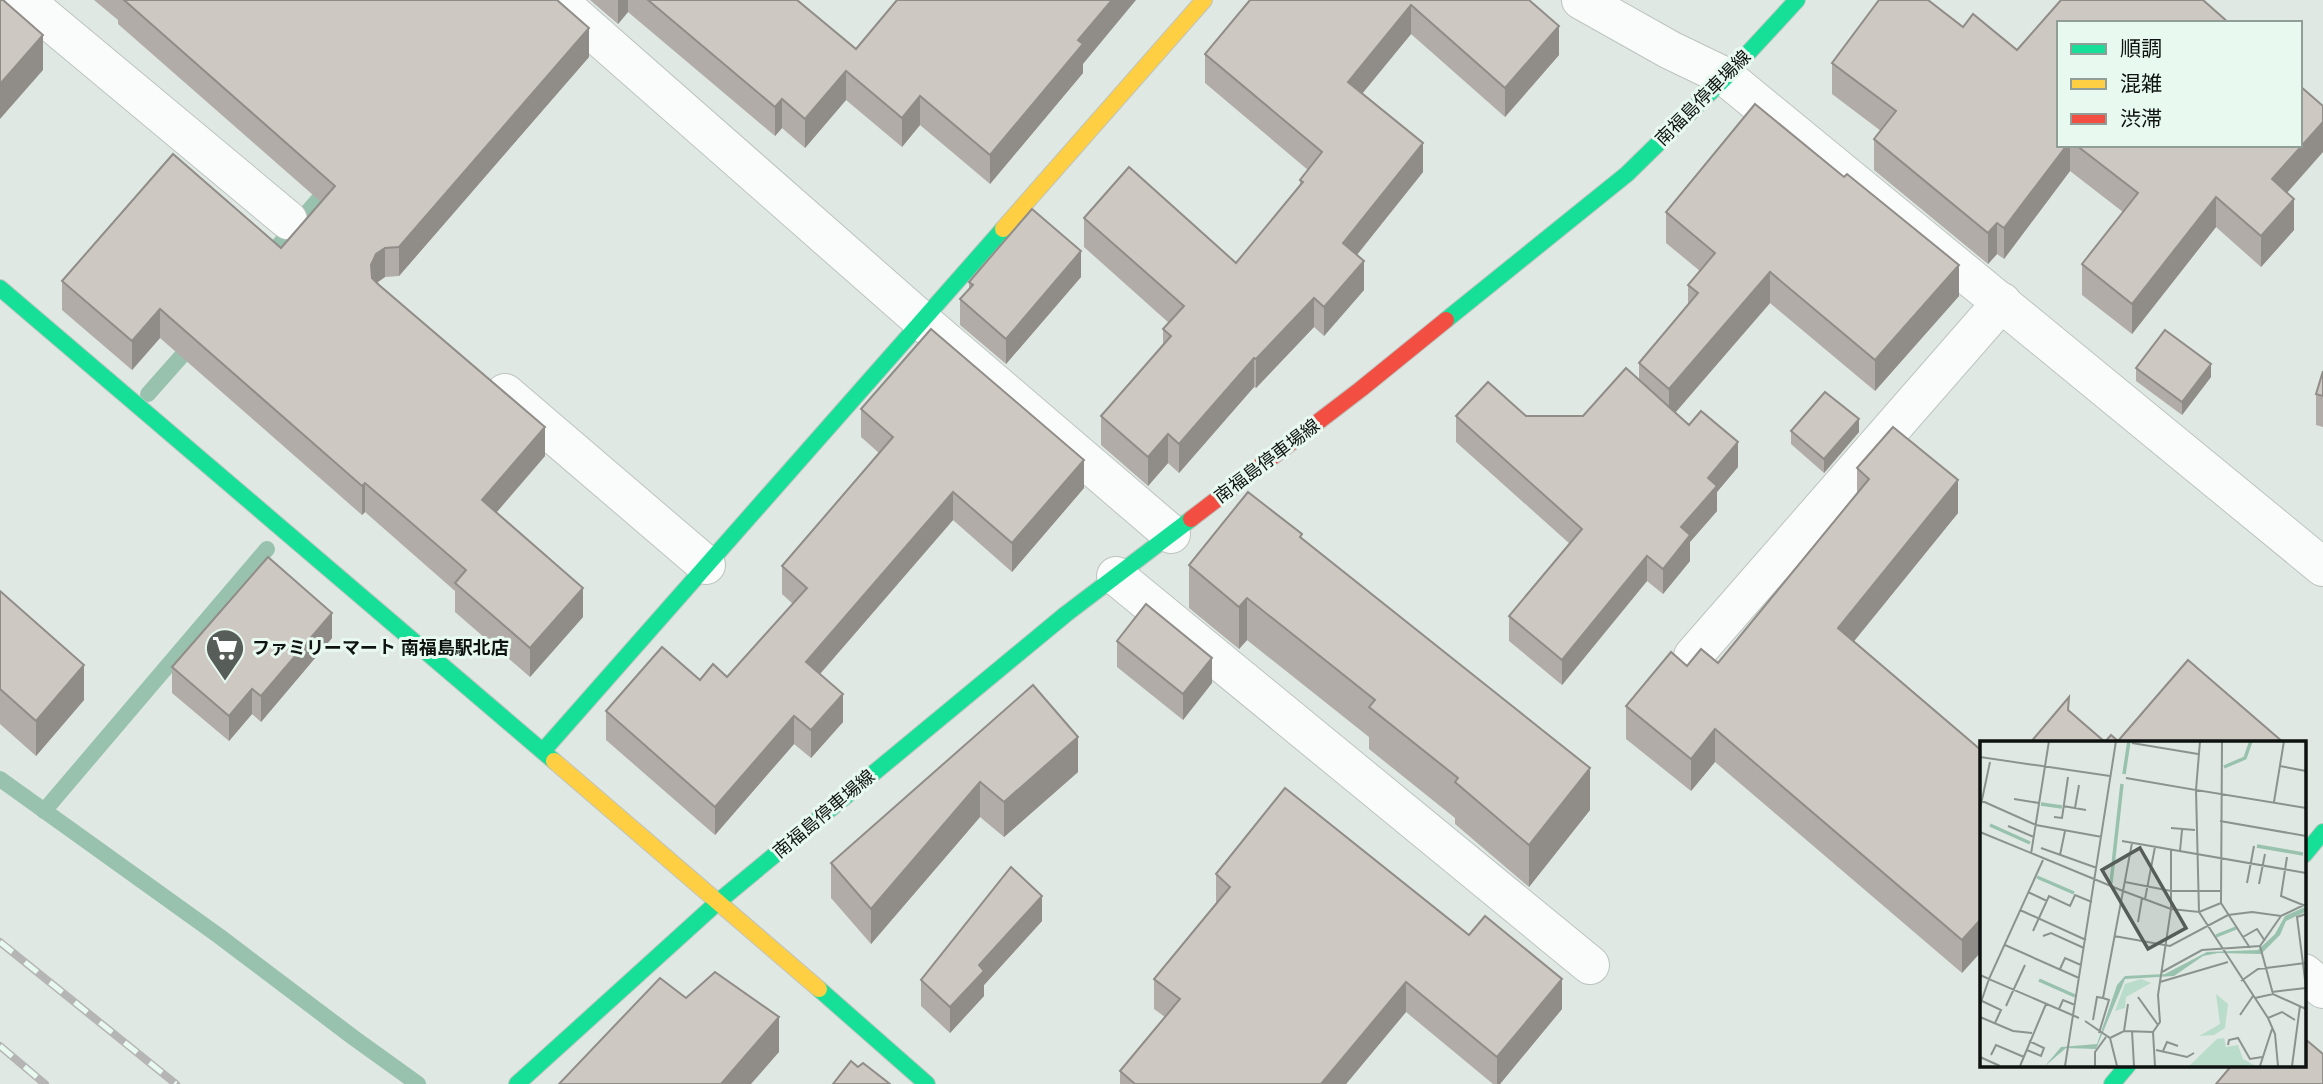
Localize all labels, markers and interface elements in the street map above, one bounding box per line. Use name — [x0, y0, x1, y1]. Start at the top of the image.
legend — [2057, 21, 2302, 147]
text: 順調 — [2120, 34, 2162, 62]
street label: 南福島停車場線 — [1649, 44, 1755, 150]
text: 混雑 — [2120, 69, 2162, 97]
text: 渋滞 — [2120, 104, 2162, 132]
street label: 南福島停車場線 — [1209, 413, 1324, 508]
supermarket icon: ファミリーマート 南福島駅北店 — [204, 627, 246, 682]
place label: ファミリーマート 南福島駅北店 — [252, 635, 509, 659]
inset map — [1980, 741, 2306, 1066]
street label: 南福島停車場線 — [767, 764, 879, 863]

